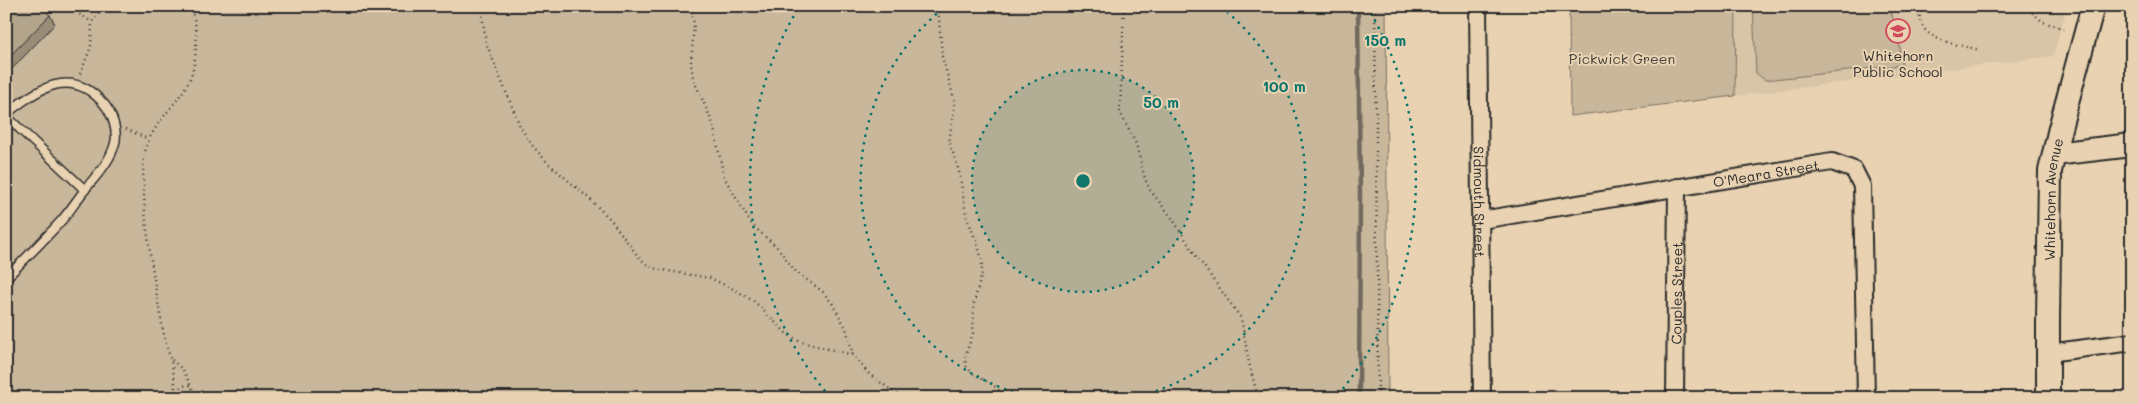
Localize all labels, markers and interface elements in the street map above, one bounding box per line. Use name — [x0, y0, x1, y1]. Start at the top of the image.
school or university icon: Whitehorn Public School — [1885, 18, 1911, 44]
text: 150 m — [1364, 30, 1406, 50]
place label: Whitehorn Public School — [1853, 46, 1943, 81]
park label: Pickwick Green — [1569, 49, 1675, 68]
text: 100 m — [1262, 76, 1306, 96]
text: 50 m — [1143, 92, 1179, 112]
street label: Whitehorn Avenue — [2039, 136, 2067, 261]
street label: Sidmouth Street — [1470, 146, 1490, 258]
street label: O'Meara Street — [1711, 155, 1821, 191]
centre of rings — [1074, 172, 1092, 190]
street label: Couples Street — [1666, 242, 1686, 344]

